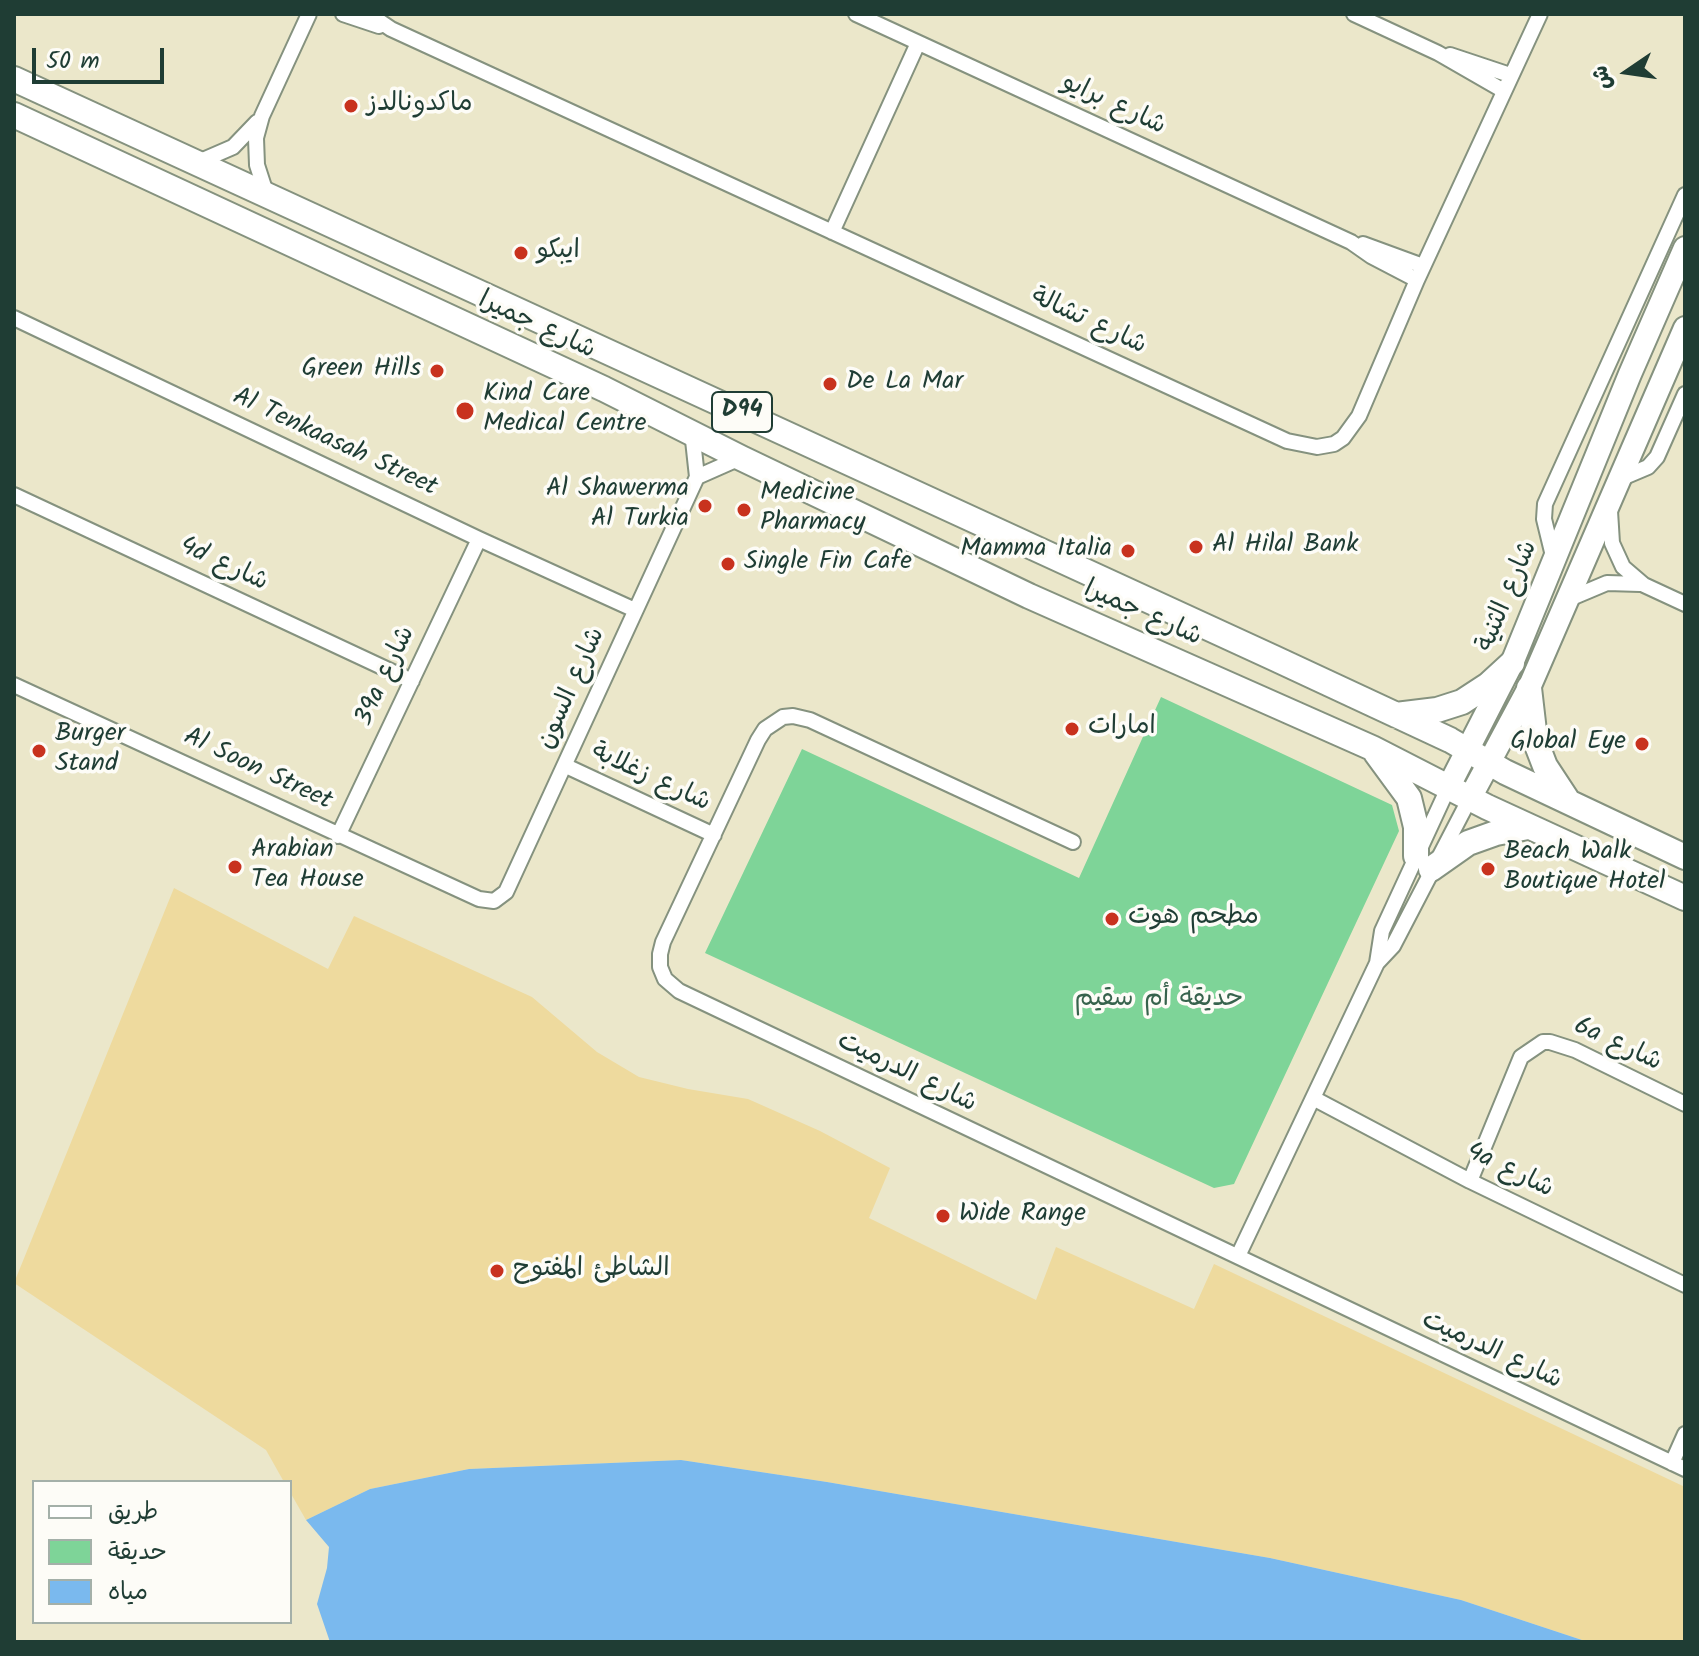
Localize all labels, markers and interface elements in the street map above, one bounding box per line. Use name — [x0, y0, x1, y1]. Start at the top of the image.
scale bar — [36, 32, 168, 82]
north arrow — [1587, 32, 1667, 112]
text: 50 m — [46, 42, 100, 81]
text: ش — [1583, 62, 1623, 93]
street label: شارع برايو — [1056, 68, 1170, 144]
place label: ماكدونالدز — [367, 90, 472, 122]
marker: ماكدونالدز — [342, 97, 360, 115]
place label: ايبكو — [537, 237, 580, 269]
marker: ايبكو — [512, 244, 530, 262]
street label: شارع تشالة — [1025, 283, 1151, 363]
street label: شارع جميرا — [472, 286, 600, 368]
place label: Green Hills — [301, 355, 421, 387]
marker: Green Hills — [428, 362, 446, 380]
place label: De La Mar — [846, 368, 963, 400]
marker: De La Mar — [821, 375, 839, 393]
place label: Kind Care Medical Centre — [483, 380, 646, 442]
street label: Al Tenkaasah Street — [227, 383, 441, 505]
road number: D94 — [712, 392, 772, 432]
marker: Kind Care Medical Centre — [454, 400, 476, 422]
place label: Al Shawerma Al Turkia — [546, 475, 689, 536]
place label: Medicine Pharmacy — [760, 479, 866, 540]
marker: Al Shawerma Al Turkia — [696, 497, 714, 515]
marker: Medicine Pharmacy — [735, 501, 753, 519]
place label: Al Hilal Bank — [1212, 531, 1358, 563]
street label: 4d شارع — [174, 532, 272, 600]
place label: Mamma Italia — [960, 535, 1112, 567]
street label: شارع الثنية — [1472, 537, 1546, 657]
marker: Al Hilal Bank — [1187, 538, 1205, 556]
marker: Mamma Italia — [1119, 542, 1137, 560]
place label: Single Fin Cafe — [744, 548, 912, 580]
marker: Single Fin Cafe — [719, 555, 737, 573]
street label: شارع جميرا — [1078, 575, 1206, 655]
street label: 39a شارع — [350, 622, 424, 732]
street label: شارع السون — [532, 623, 614, 755]
place label: امارات — [1088, 713, 1156, 745]
place label: Burger Stand — [55, 720, 125, 782]
marker: امارات — [1063, 720, 1081, 738]
street label: Al Soon Street — [178, 723, 336, 819]
place label: Global Eye — [1510, 728, 1626, 760]
marker: Global Eye — [1633, 735, 1651, 753]
street label: شارع زغلابة — [585, 738, 715, 820]
marker: Burger Stand — [30, 742, 48, 760]
place label: Arabian Tea House — [251, 836, 364, 898]
place label: Beach Walk Boutique Hotel — [1504, 838, 1665, 900]
marker: Arabian Tea House — [226, 858, 244, 876]
marker: Beach Walk Boutique Hotel — [1479, 860, 1497, 878]
place label: مطحم هوت — [1128, 903, 1259, 935]
marker: مطحم هوت — [1103, 910, 1121, 928]
park label: حديقة أم سقيم — [1075, 985, 1243, 1017]
street label: 6a شارع — [1568, 1012, 1666, 1080]
street label: شارع الدرميت — [831, 1027, 981, 1121]
street label: 4a شارع — [1460, 1138, 1558, 1206]
place label: Wide Range — [959, 1200, 1086, 1232]
marker: Wide Range — [934, 1207, 952, 1225]
place label: الشاطئ المفتوح — [513, 1255, 670, 1287]
marker: الشاطئ المفتوح — [488, 1262, 506, 1280]
street label: شارع الدرميت — [1416, 1306, 1566, 1398]
legend — [32, 1480, 292, 1624]
text: طريق — [108, 1493, 158, 1532]
text: حديقة — [108, 1533, 167, 1572]
text: مياه — [108, 1573, 148, 1612]

